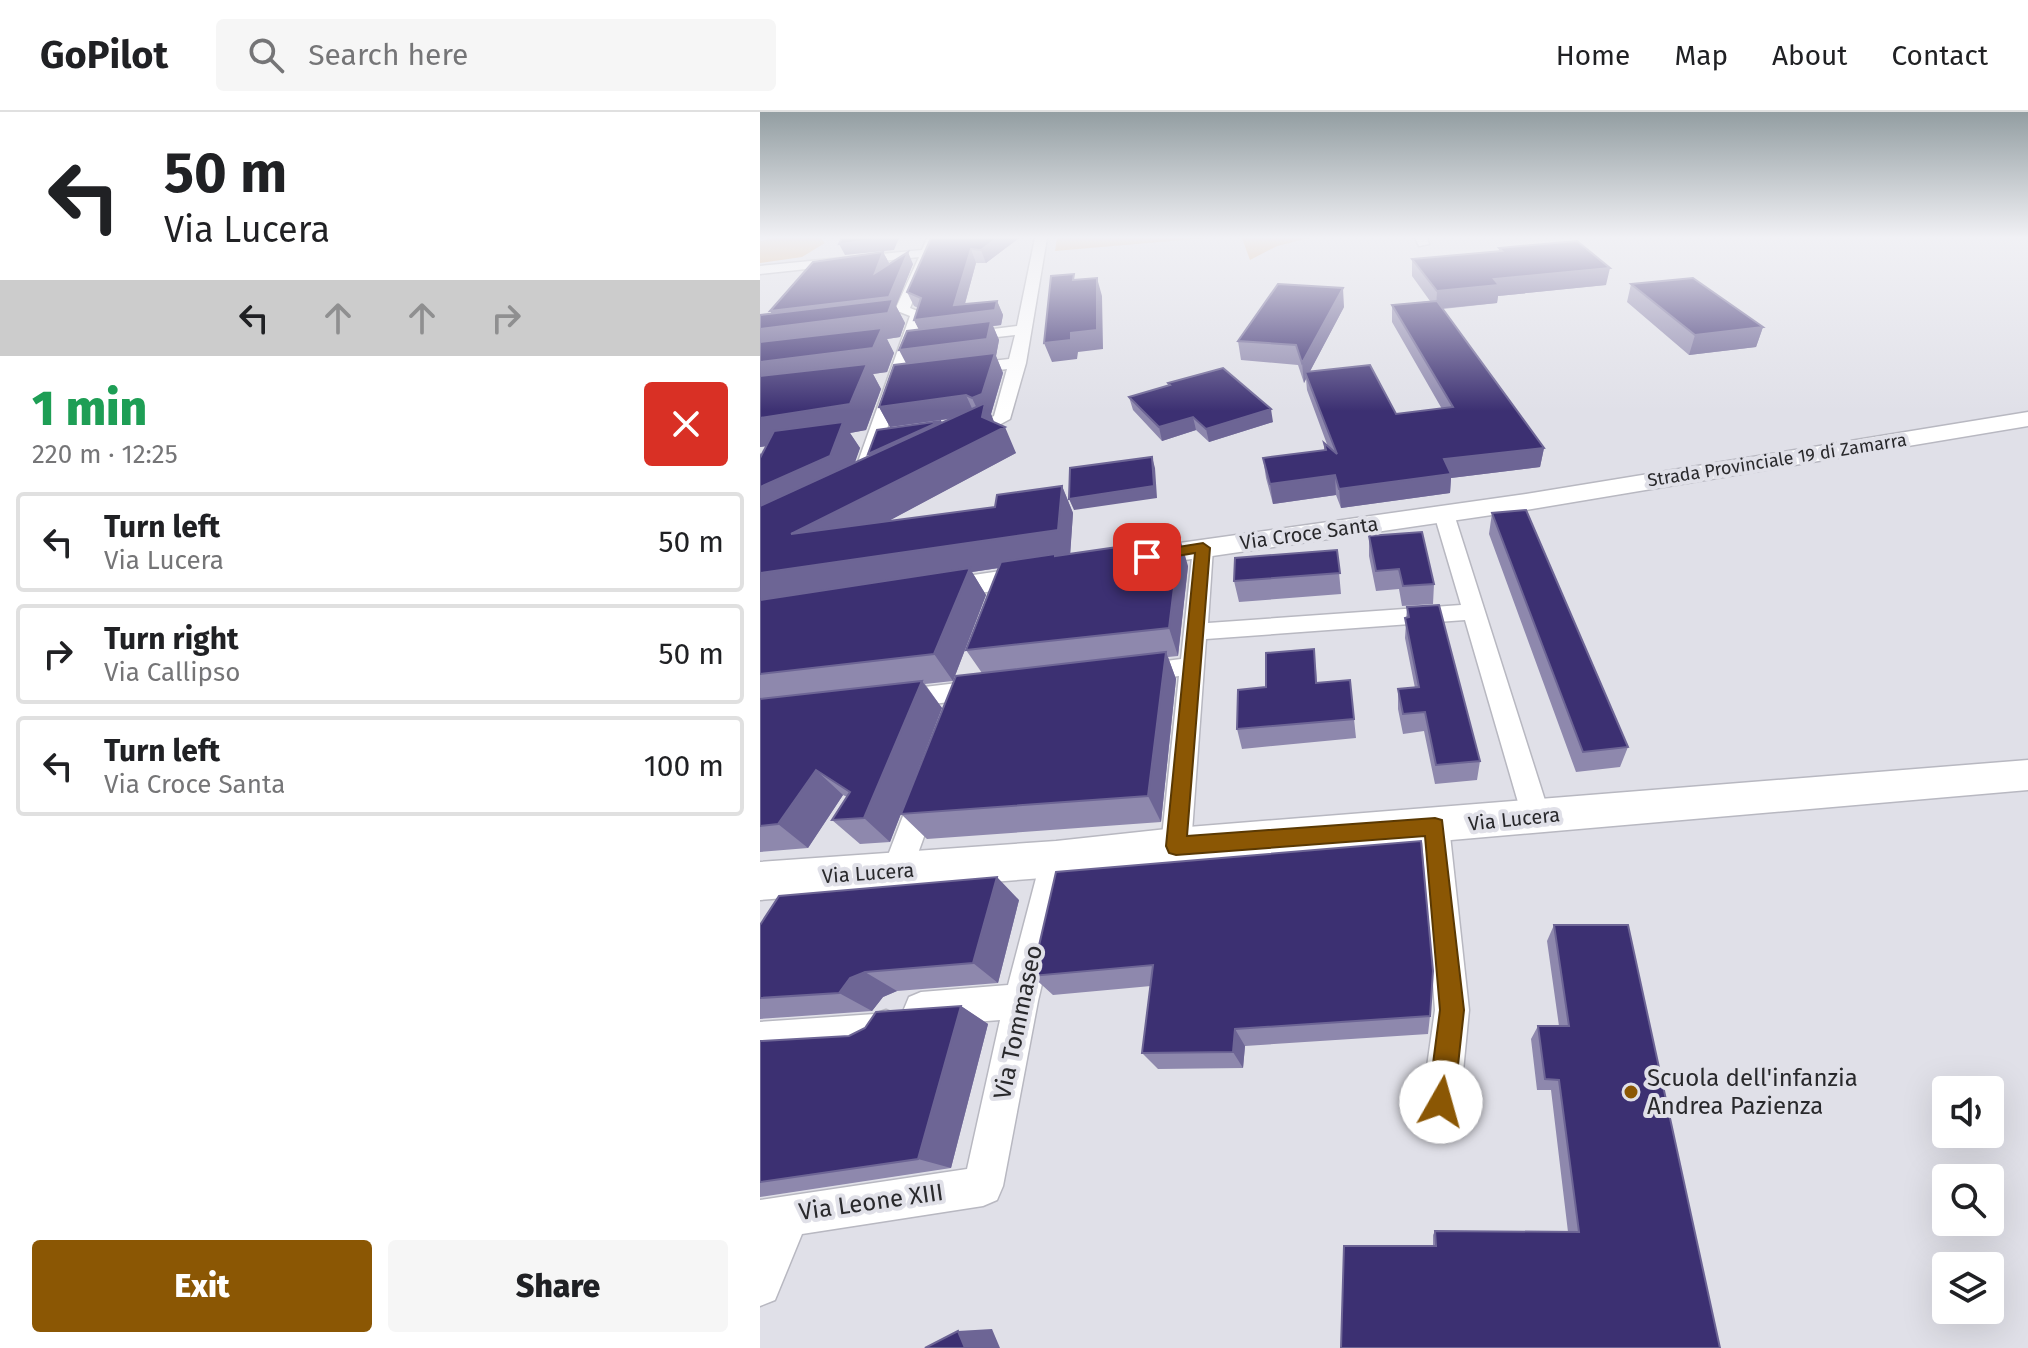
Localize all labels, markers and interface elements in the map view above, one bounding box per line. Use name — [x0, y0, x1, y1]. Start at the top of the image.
search box — [216, 19, 776, 91]
text: GoPilot — [40, 32, 168, 78]
icon: search — [244, 33, 288, 77]
text: Search here — [308, 37, 468, 73]
text: Home — [1556, 39, 1630, 72]
text: Map — [1674, 39, 1728, 72]
text: About — [1772, 39, 1847, 72]
text: Contact — [1891, 39, 1988, 72]
text: 50 m — [164, 140, 287, 207]
icon: left — [32, 144, 136, 248]
text: Via Lucera — [164, 208, 330, 252]
icon: left — [232, 296, 276, 340]
icon: ahead — [316, 296, 360, 340]
icon: ahead — [400, 296, 444, 340]
icon: right — [484, 296, 528, 340]
text: 1 min — [32, 380, 147, 438]
button: close — [644, 382, 728, 466]
street label: Strada Provinciale 19 di Zamarra — [1646, 429, 1908, 491]
text: 220 m · 12:25 — [32, 439, 178, 470]
text: Turn left — [104, 509, 220, 545]
street label: Via Croce Santa — [1238, 511, 1380, 555]
icon: left — [36, 520, 80, 564]
pin — [1113, 523, 1181, 591]
text: 50 m — [659, 524, 724, 560]
icon: arrive — [1125, 535, 1169, 579]
text: Via Lucera — [104, 545, 224, 576]
text: Turn right — [104, 621, 239, 657]
icon: right — [36, 632, 80, 676]
text: 50 m — [659, 636, 724, 672]
text: Via Callipso — [104, 657, 240, 688]
text: Turn left — [104, 733, 220, 769]
icon: left — [36, 744, 80, 788]
text: 100 m — [644, 748, 724, 784]
text: Via Croce Santa — [104, 769, 285, 800]
street label: Via Lucera — [1467, 802, 1561, 836]
street label: Via Lucera — [821, 858, 915, 888]
street label: Via Tommaseo — [988, 942, 1048, 1102]
position arrow — [1399, 1060, 1483, 1144]
place label: Scuola dell'infanzia Andrea Pazienza — [1647, 1064, 1858, 1120]
map controls — [1932, 1076, 2004, 1324]
button: sound — [1932, 1076, 2004, 1148]
marker: Scuola dell'infanzia Andrea Pazienza — [1622, 1083, 1640, 1101]
button: search — [1932, 1164, 2004, 1236]
street label: Via Leone XIII — [797, 1178, 945, 1226]
button: Exit — [32, 1240, 372, 1332]
button: Share — [388, 1240, 728, 1332]
button: layers — [1932, 1252, 2004, 1324]

